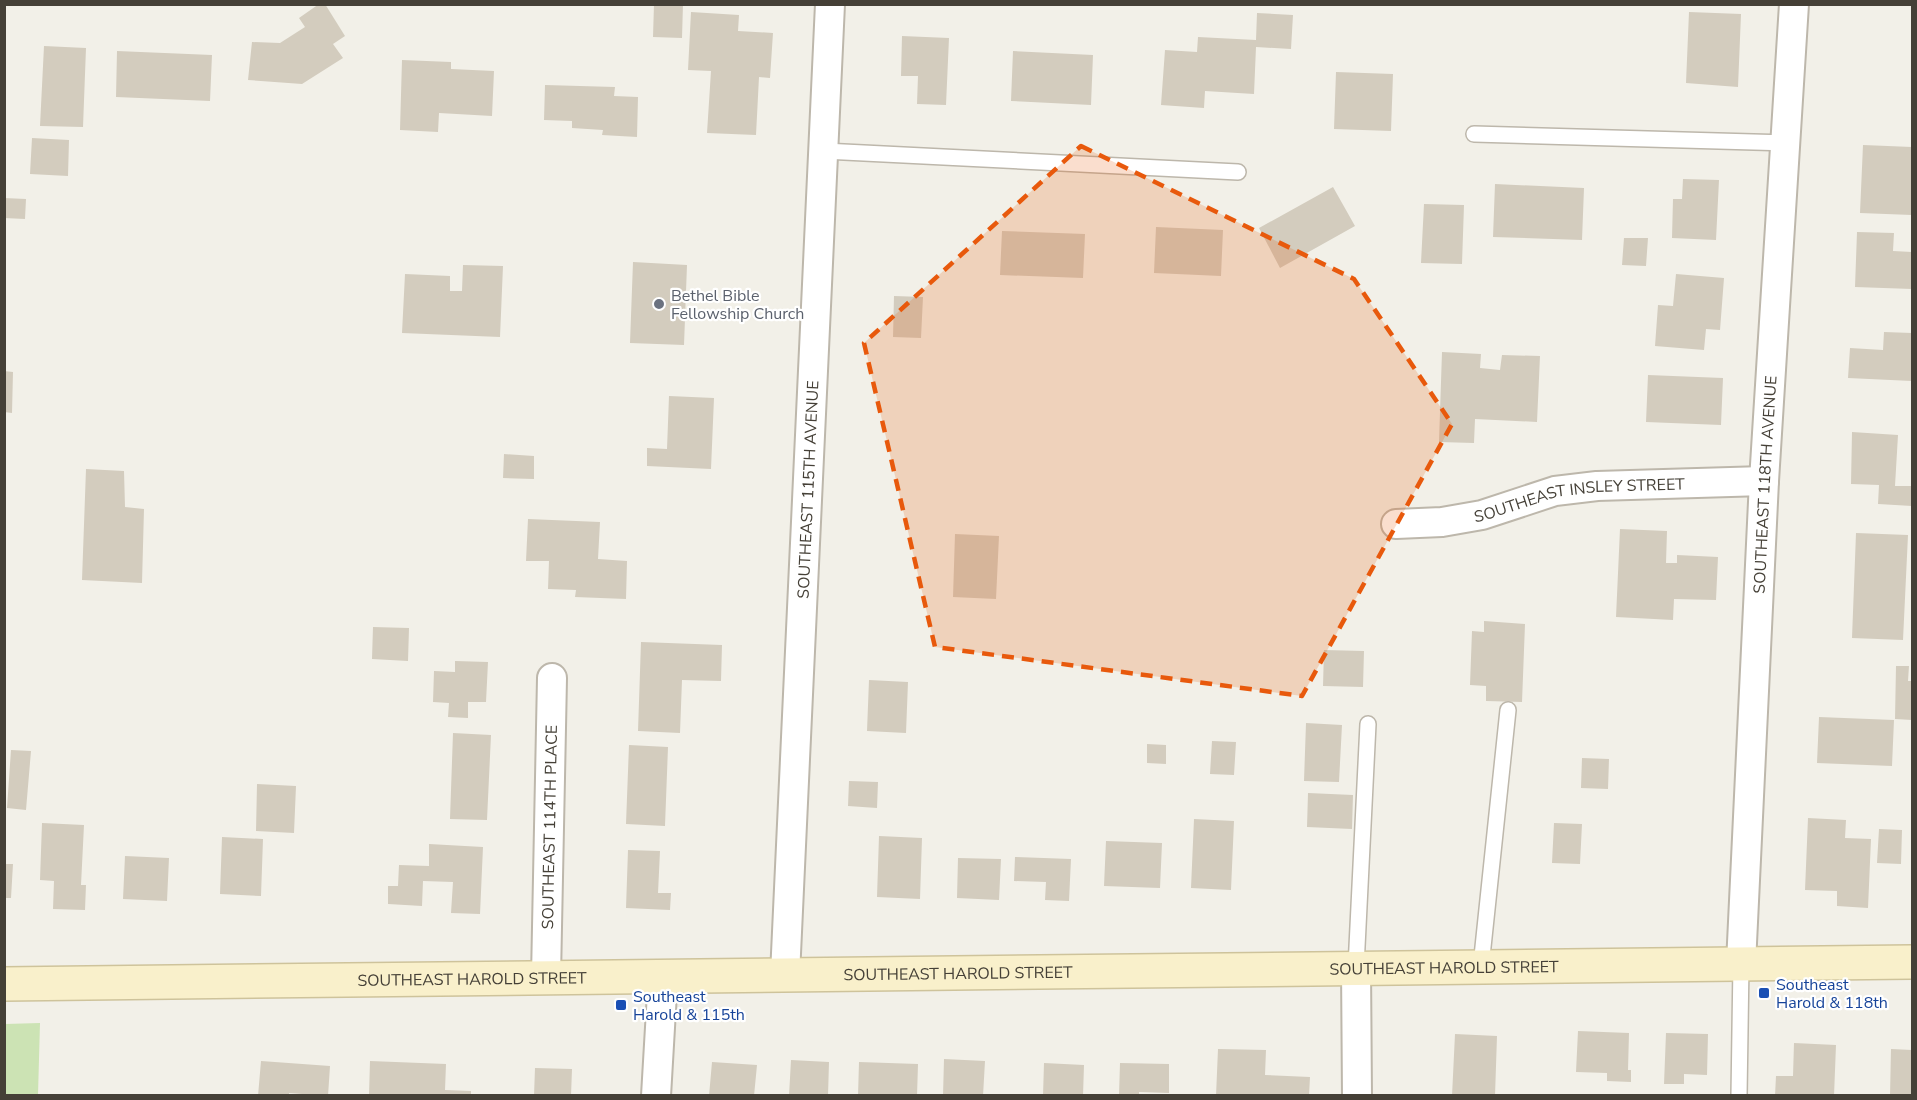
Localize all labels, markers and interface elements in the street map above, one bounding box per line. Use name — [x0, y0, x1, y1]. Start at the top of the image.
place label: Bethel Bible Fellowship Church — [671, 285, 804, 325]
marker: Bethel Bible Fellowship Church — [652, 297, 666, 311]
street label: SOUTHEAST 118TH AVENUE — [1749, 375, 1783, 594]
street label: SOUTHEAST 115TH AVENUE — [792, 380, 825, 599]
street label: SOUTHEAST INSLEY STREET — [1472, 473, 1685, 528]
street label: SOUTHEAST 114TH PLACE — [537, 725, 563, 930]
street label: SOUTHEAST HAROLD STREET — [1329, 956, 1559, 981]
street label: SOUTHEAST HAROLD STREET — [843, 962, 1073, 986]
street label: SOUTHEAST HAROLD STREET — [357, 967, 587, 992]
place label: Southeast Harold & 118th — [1776, 974, 1888, 1014]
place label: Southeast Harold & 115th — [633, 986, 745, 1026]
marker: Southeast Harold & 118th — [1757, 986, 1771, 1000]
marker: Southeast Harold & 115th — [614, 998, 628, 1012]

